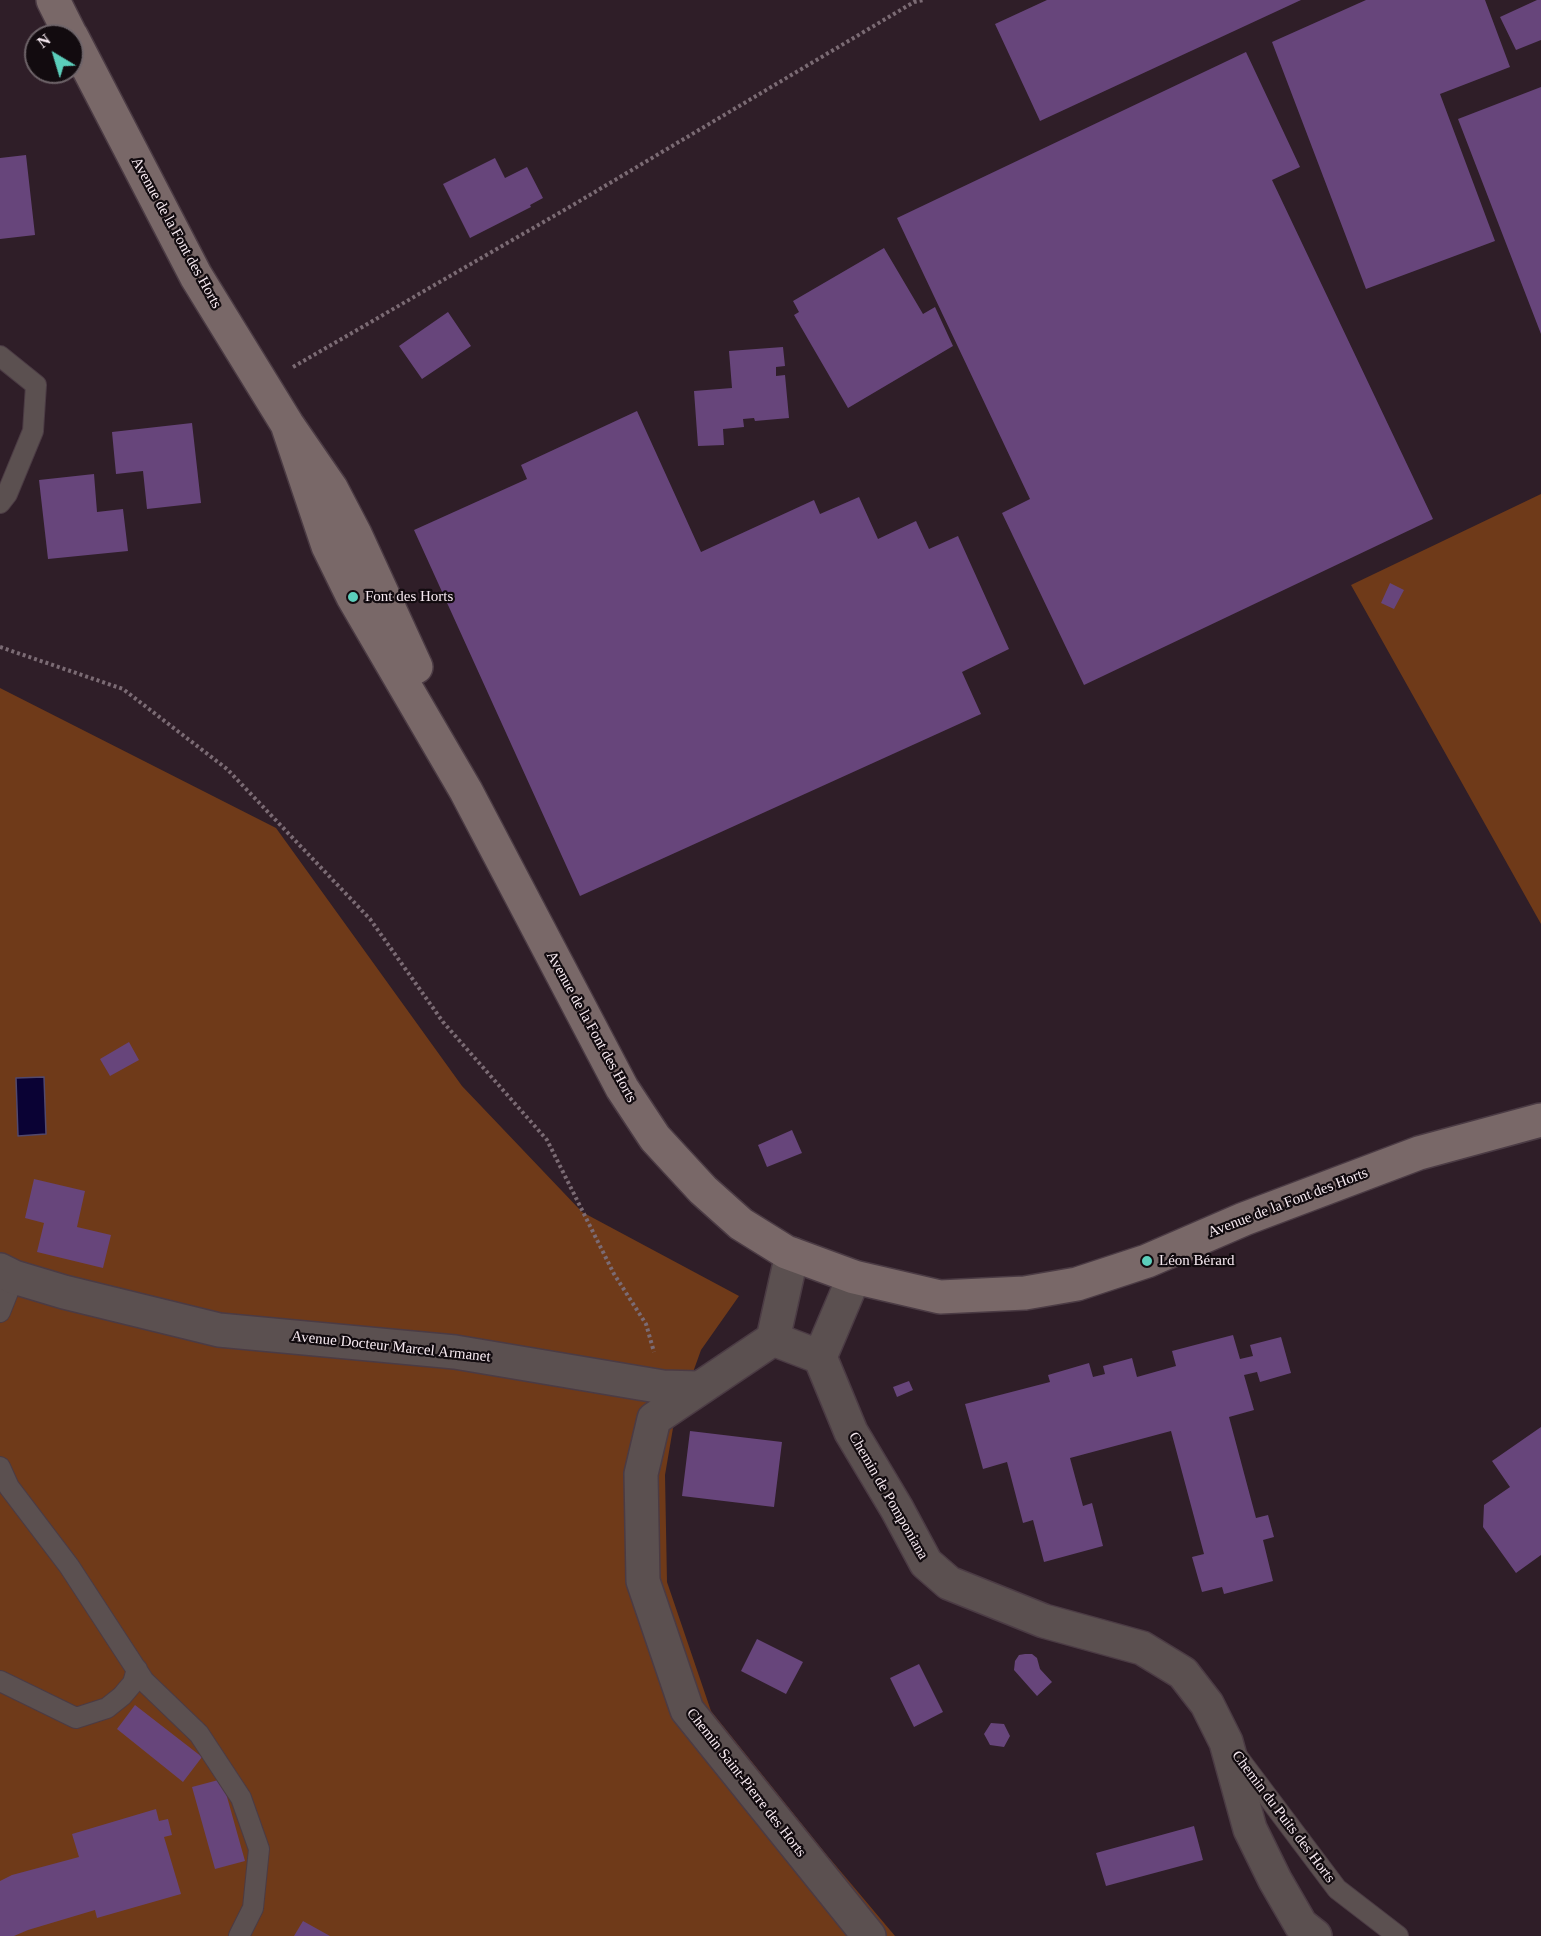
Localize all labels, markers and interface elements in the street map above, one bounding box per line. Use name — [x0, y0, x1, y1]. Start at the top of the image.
north arrow — [24, 24, 84, 84]
text: N — [34, 31, 54, 51]
street label: Avenue de la Font des Horts — [127, 154, 225, 312]
place label: Font des Horts — [365, 588, 453, 606]
marker: Font des Horts — [346, 590, 360, 604]
street label: Avenue de la Font des Horts — [542, 948, 640, 1106]
street label: Avenue de la Font des Horts — [1205, 1164, 1371, 1242]
place label: Léon Bérard — [1159, 1252, 1234, 1270]
marker: Léon Bérard — [1140, 1254, 1154, 1268]
street label: Avenue Docteur Marcel Armanet — [291, 1328, 491, 1366]
street label: Chemin de Pomponiana — [844, 1429, 932, 1563]
street label: Chemin Saint-Pierre des Horts — [682, 1705, 810, 1861]
street label: Chemin du Puits des Horts — [1227, 1747, 1339, 1887]

